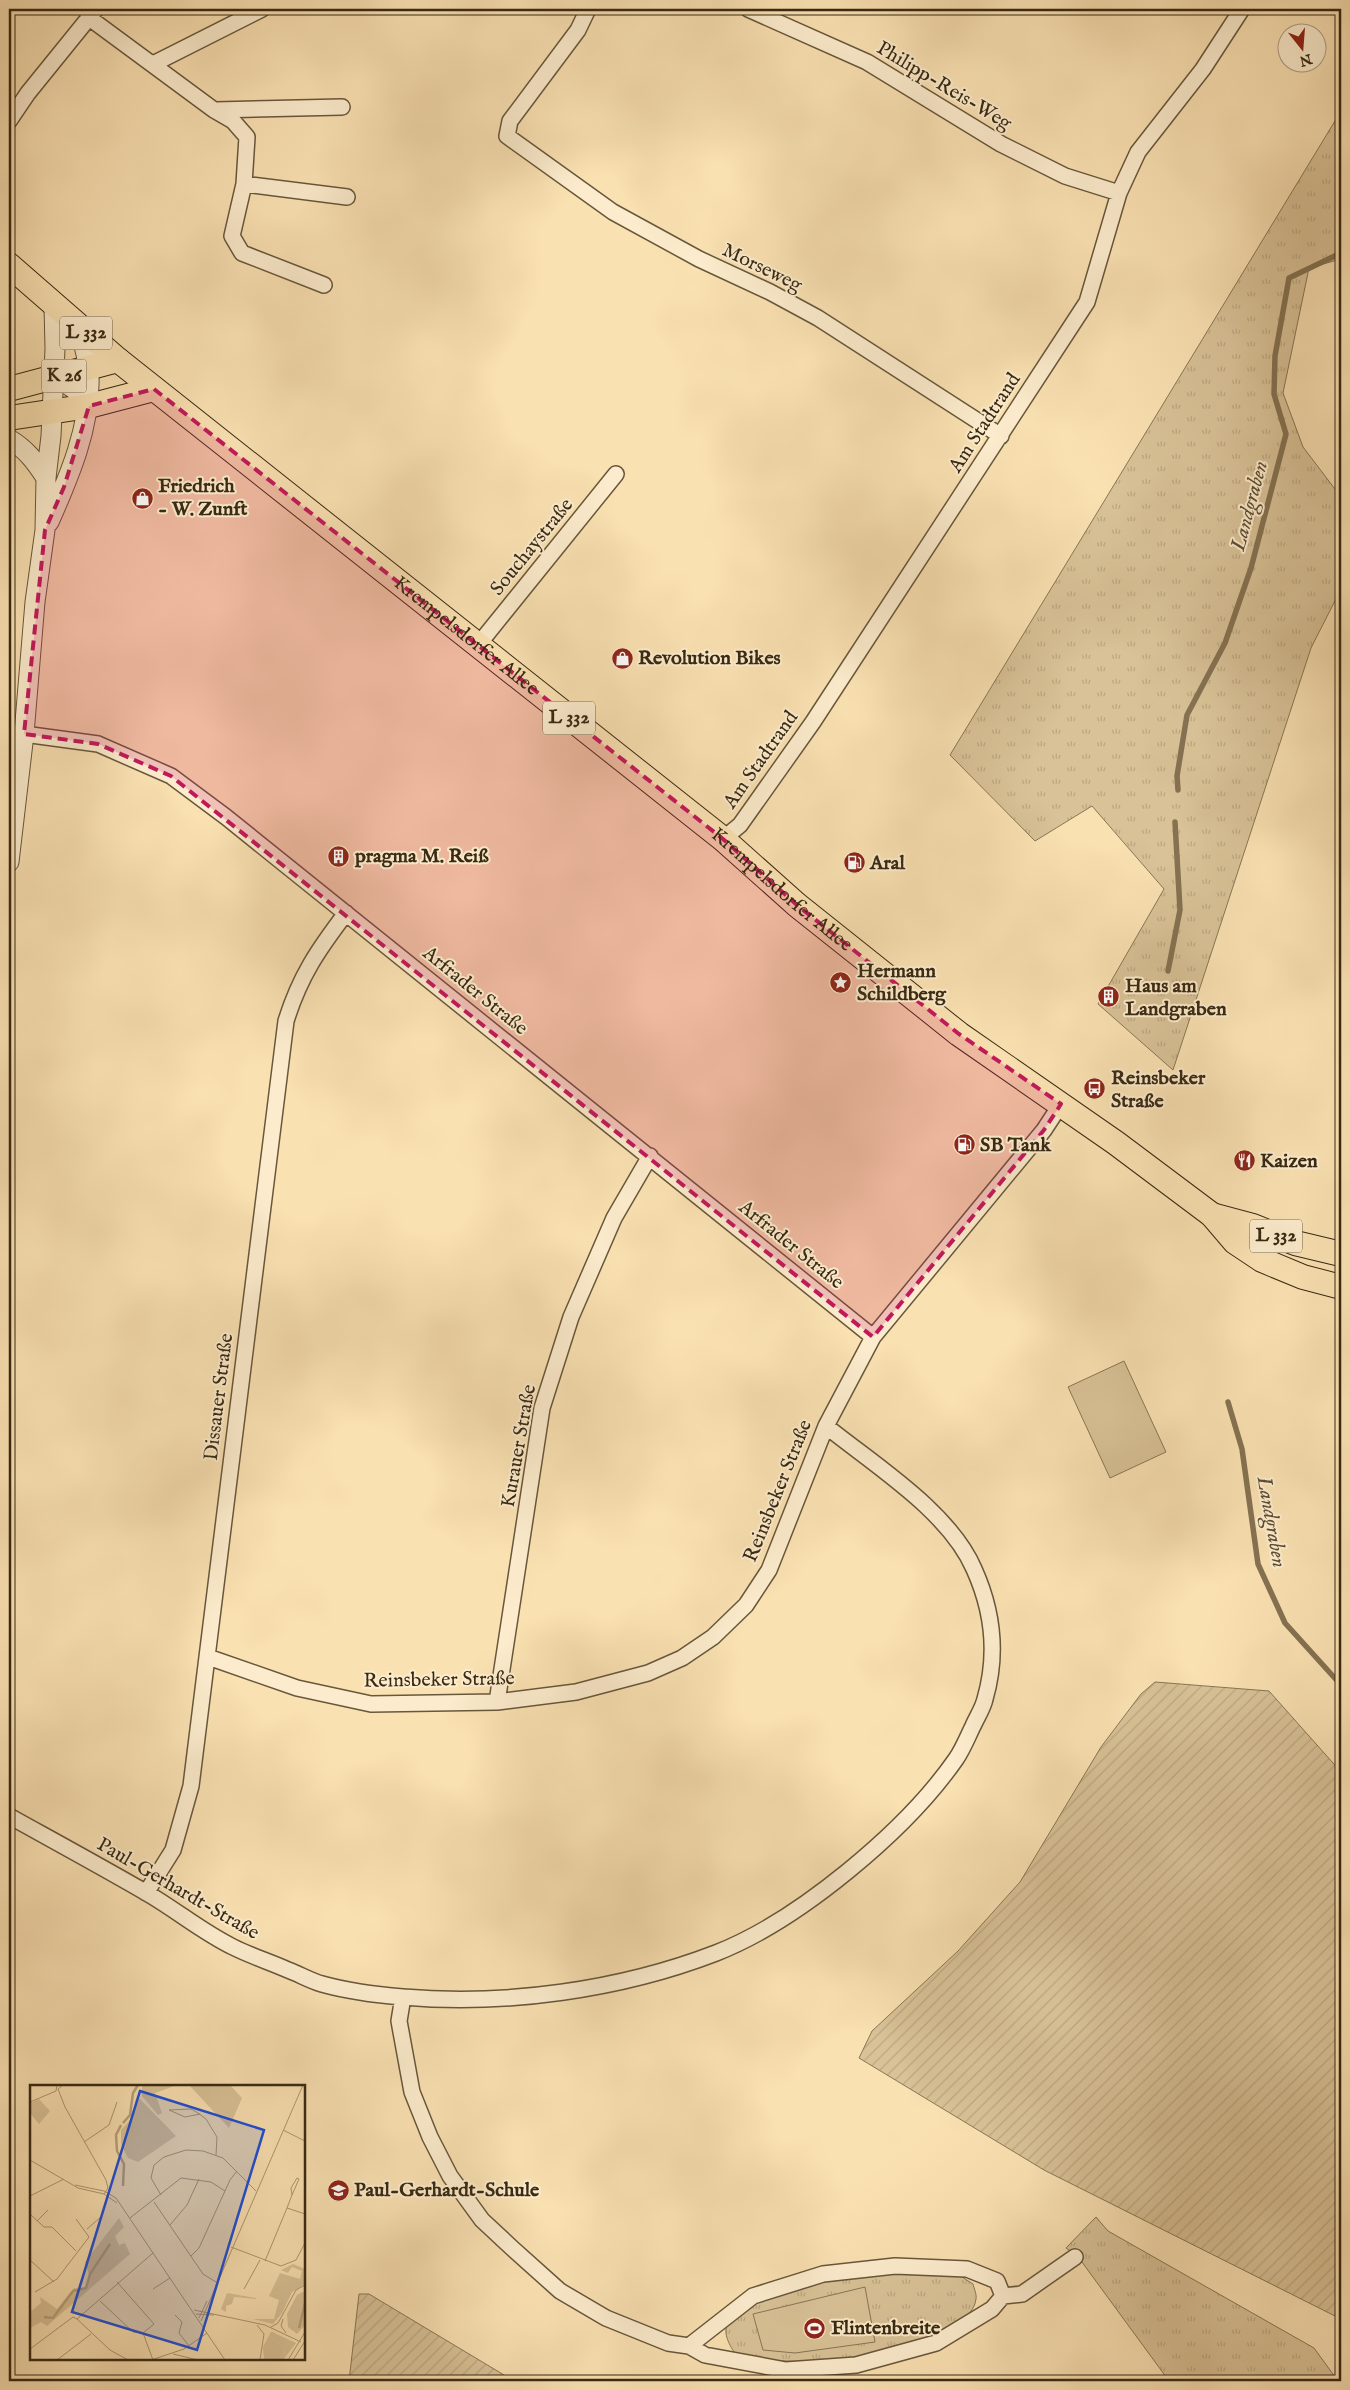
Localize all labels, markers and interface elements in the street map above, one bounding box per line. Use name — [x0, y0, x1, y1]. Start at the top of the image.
north arrow — [1278, 22, 1328, 72]
street label: Philipp-Reis-Weg — [872, 36, 1017, 137]
text: N — [1297, 49, 1315, 70]
street label: Morseweg — [718, 238, 807, 299]
road number: L 332 — [60, 316, 112, 349]
road number: K 26 — [42, 360, 86, 392]
street label: Am Stadtrand — [943, 368, 1027, 478]
water label: Landgraben — [1225, 458, 1275, 555]
place label: Friedrich - W. Zunft — [158, 474, 248, 522]
shop icon: Friedrich - W. Zunft — [130, 486, 154, 510]
street label: Souchaystraße — [485, 493, 579, 601]
street label: Krempelsdorfer Allee — [389, 571, 544, 701]
shop icon: Revolution Bikes — [610, 646, 634, 670]
place label: Revolution Bikes — [638, 646, 781, 671]
road number: L 332 — [543, 701, 595, 734]
street label: Am Stadtrand — [718, 706, 804, 815]
street label: Krempelsdorfer Allee — [706, 822, 858, 957]
building icon: pragma M. Reiß — [327, 844, 351, 868]
place label: pragma M. Reiß — [354, 844, 489, 869]
fuel station icon: Aral — [842, 851, 866, 875]
place label: Aral — [869, 851, 906, 876]
street label: Arfrader Straße — [417, 940, 533, 1041]
place label: Hermann Schildberg — [857, 959, 947, 1007]
place icon: Hermann Schildberg — [829, 971, 853, 995]
place label: Haus am Landgraben — [1125, 974, 1227, 1022]
building icon: Haus am Landgraben — [1097, 985, 1121, 1009]
place label: Reinsbeker Straße — [1111, 1066, 1206, 1114]
bus stop icon: Reinsbeker Straße — [1083, 1077, 1107, 1101]
fuel station icon: SB Tank — [952, 1133, 976, 1157]
place label: SB Tank — [980, 1133, 1052, 1158]
restaurant icon: Kaizen — [1232, 1149, 1256, 1173]
place label: Kaizen — [1260, 1149, 1318, 1174]
street label: Arfrader Straße — [733, 1194, 849, 1295]
road number: L 332 — [1250, 1220, 1302, 1252]
street label: Dissauer Straße — [199, 1332, 239, 1462]
street label: Kurauer Straße — [496, 1382, 542, 1510]
street label: Reinsbeker Straße — [738, 1416, 818, 1566]
water label: Landgraben — [1250, 1473, 1292, 1570]
street label: Reinsbeker Straße — [363, 1666, 515, 1694]
street label: Paul-Gerhardt-Straße — [92, 1832, 264, 1946]
inset map — [30, 2085, 305, 2360]
school or university icon: Paul-Gerhardt-Schule — [326, 2178, 350, 2202]
place label: Paul-Gerhardt-Schule — [354, 2178, 540, 2203]
sports icon: Flintenbreite — [803, 2316, 827, 2340]
place label: Flintenbreite — [831, 2316, 941, 2341]

